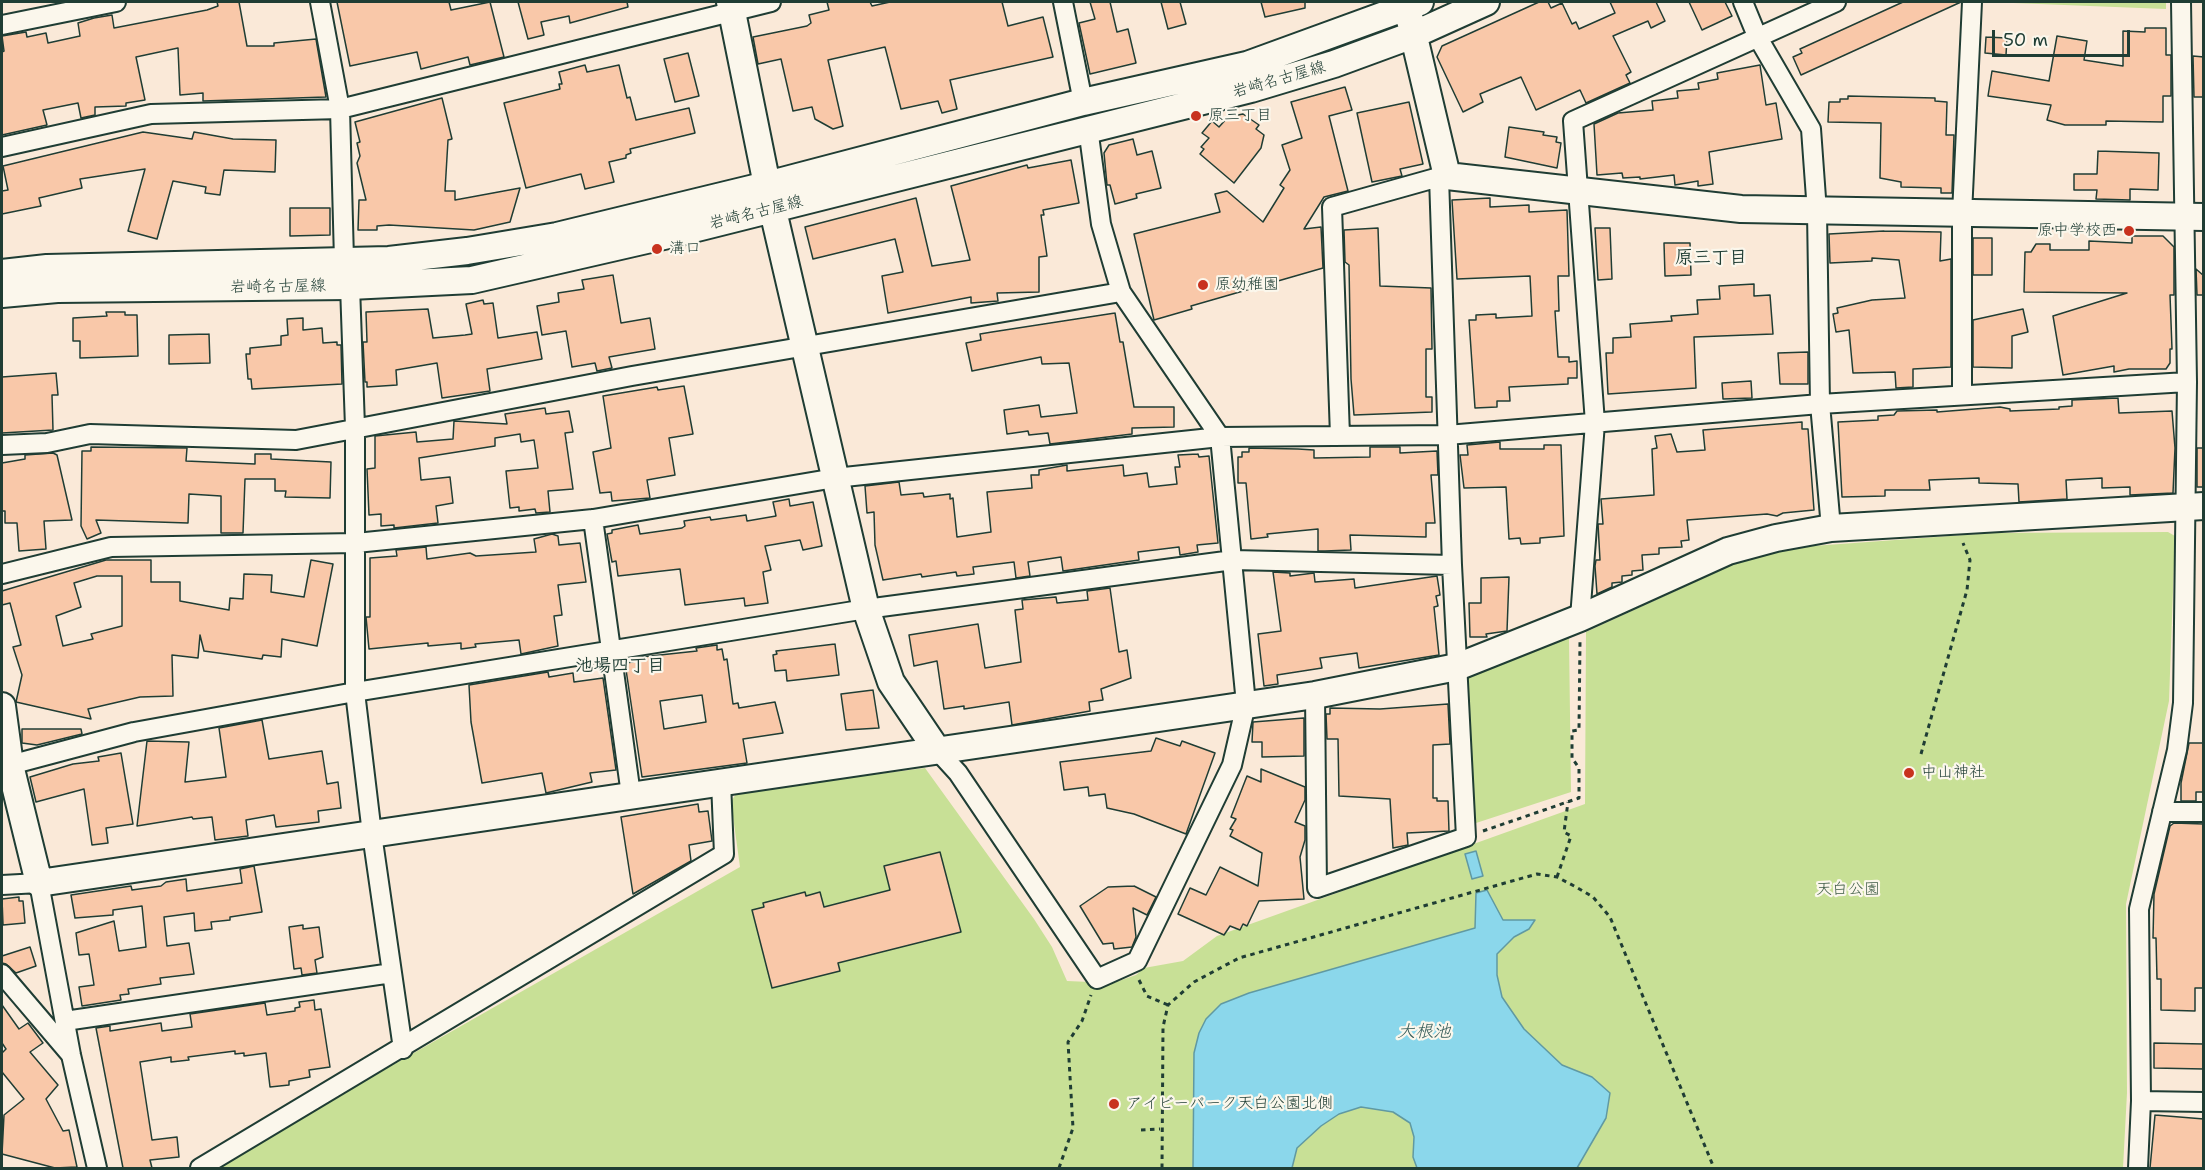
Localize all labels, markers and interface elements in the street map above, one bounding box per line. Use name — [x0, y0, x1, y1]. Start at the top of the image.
scale bar — [1995, 18, 2133, 56]
text: 50 m — [2003, 28, 2048, 52]
street label: 岩崎名古屋線 — [1230, 58, 1328, 102]
place label: 原三丁目 — [1208, 106, 1272, 126]
marker: 原三丁目 — [1189, 109, 1203, 123]
street label: 岩崎名古屋線 — [707, 192, 805, 234]
place label: 原中学校西 — [2037, 221, 2117, 241]
marker: 原中学校西 — [2122, 224, 2136, 238]
place label: 溝口 — [669, 239, 701, 259]
marker: 溝口 — [650, 242, 664, 256]
district label: 原三丁目 — [1675, 247, 1747, 269]
place label: 原幼稚園 — [1215, 275, 1279, 295]
street label: 岩崎名古屋線 — [230, 277, 326, 297]
marker: 原幼稚園 — [1196, 278, 1210, 292]
district label: 池場四丁目 — [575, 655, 665, 677]
place label: 中山神社 — [1921, 763, 1985, 783]
marker: 中山神社 — [1902, 766, 1916, 780]
park label: 天白公園 — [1816, 880, 1880, 900]
water label: 大根池 — [1397, 1021, 1451, 1043]
place label: アイビーパーク天白公園北側 — [1126, 1094, 1333, 1114]
marker: アイビーパーク天白公園北側 — [1107, 1097, 1121, 1111]

